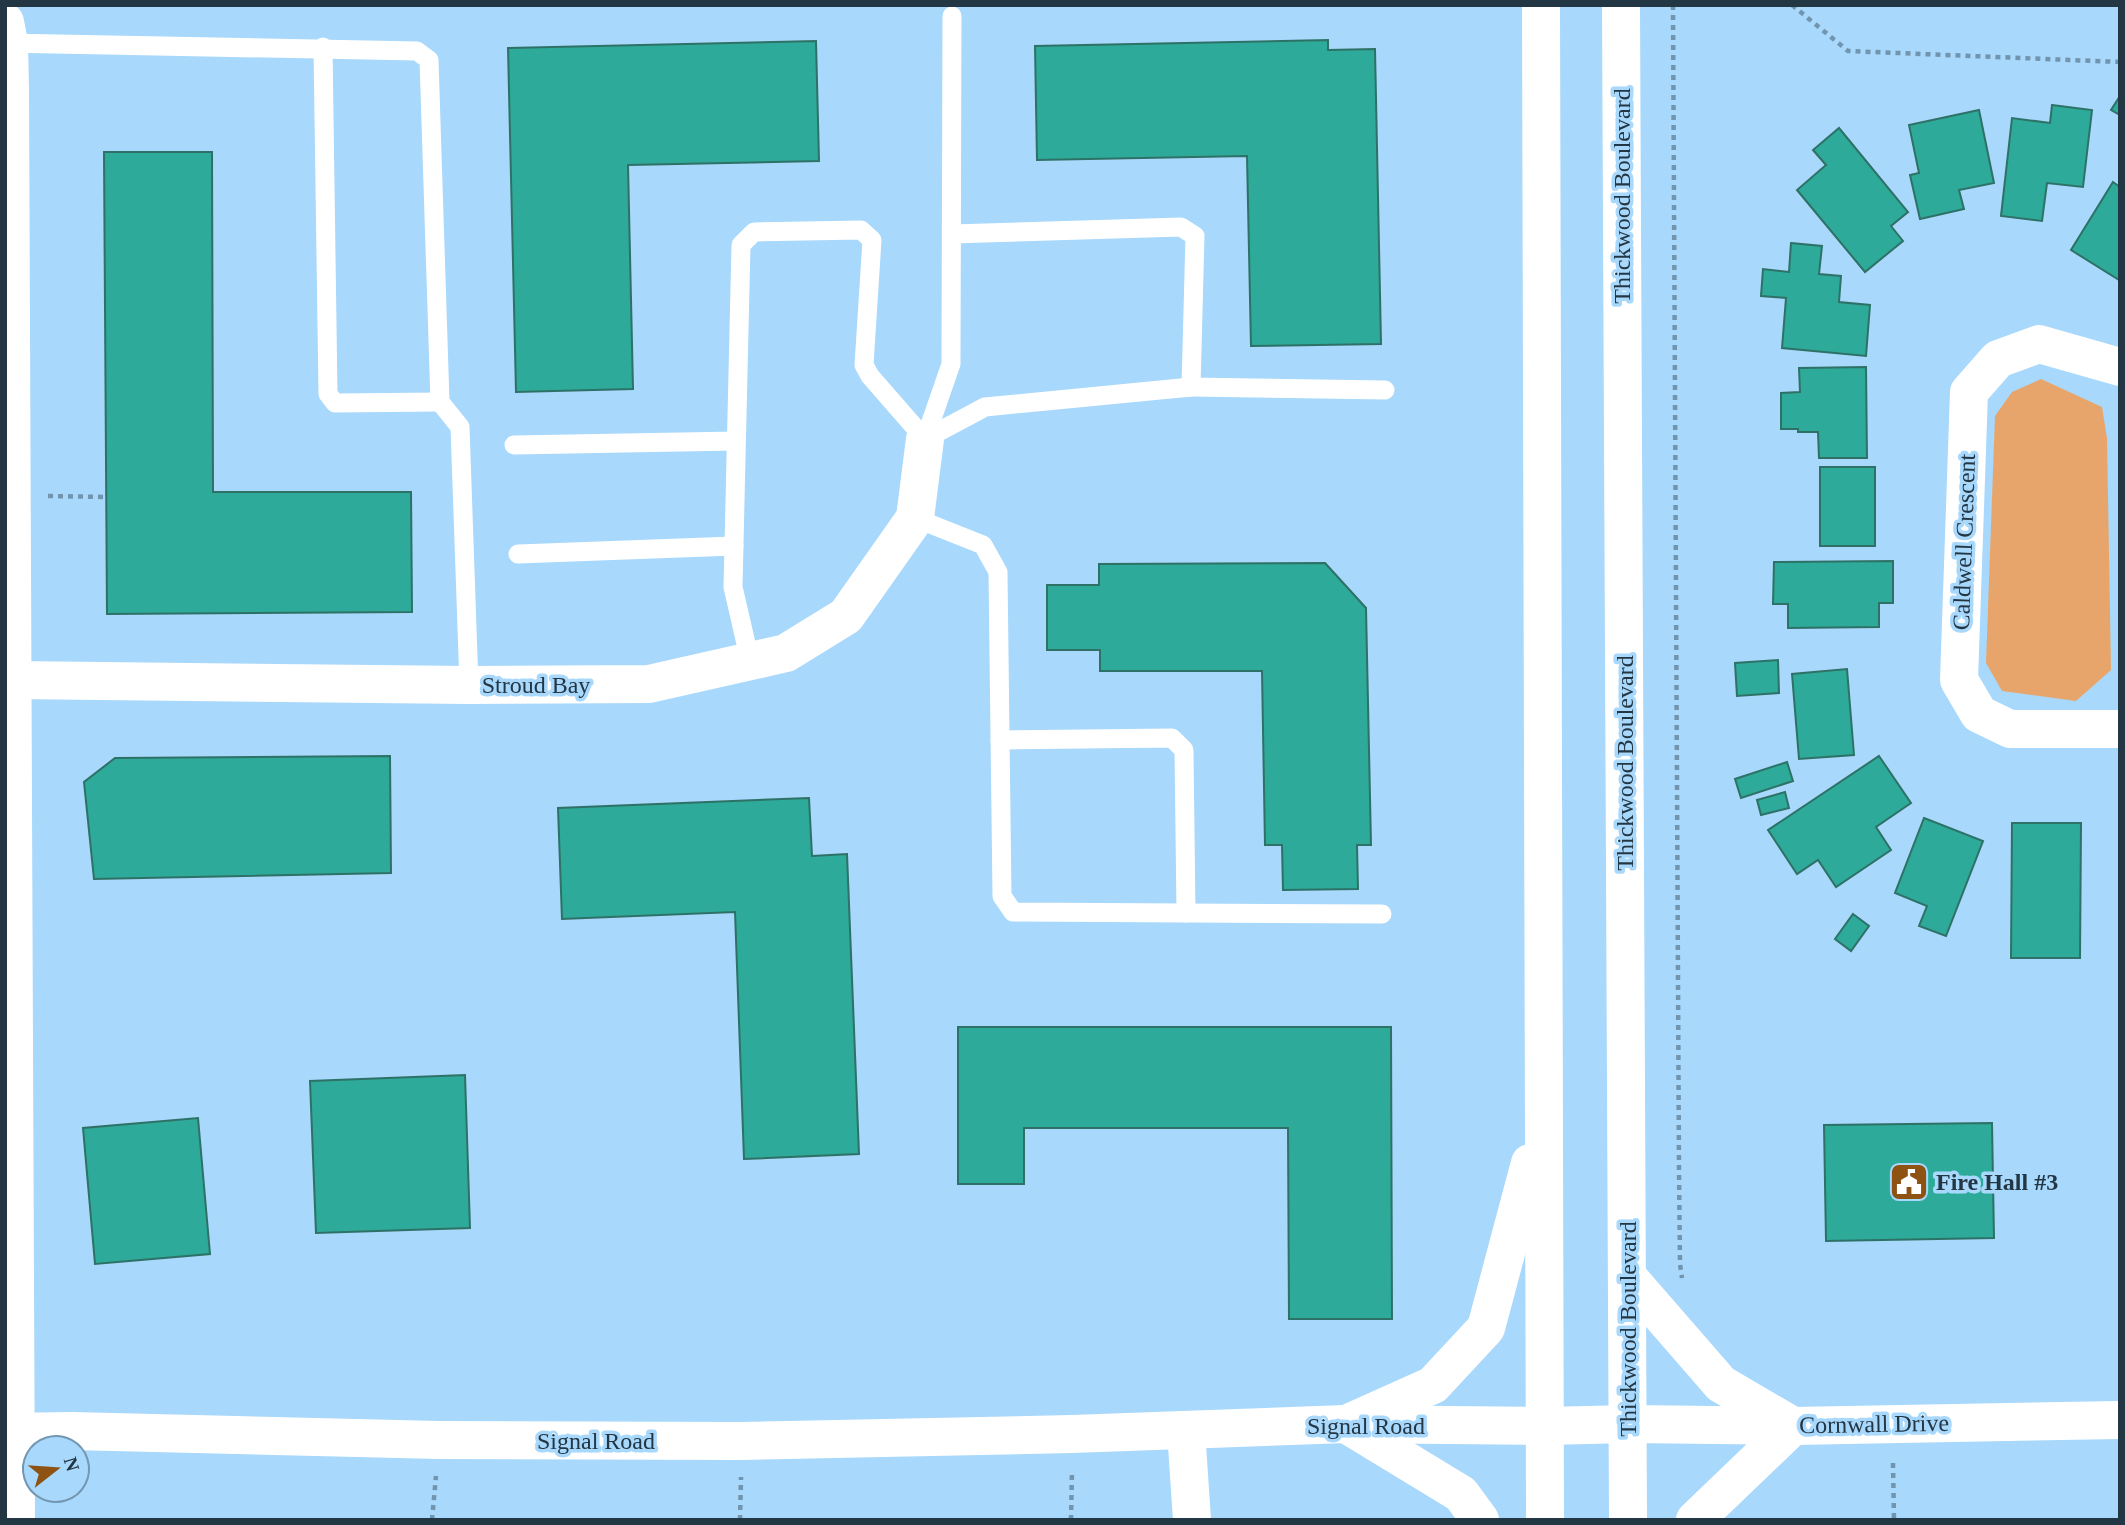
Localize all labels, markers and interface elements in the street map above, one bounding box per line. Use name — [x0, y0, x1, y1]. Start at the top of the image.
street label: Thickwood Boulevard — [1609, 88, 1635, 304]
street label: Caldwell Crescent — [1948, 453, 1980, 631]
street label: Thickwood Boulevard — [1612, 655, 1638, 871]
street label: Stroud Bay — [482, 672, 590, 698]
public building icon: Fire Hall #3 — [1888, 1161, 1930, 1203]
place label: Fire Hall #3 — [1936, 1169, 2058, 1195]
street label: Thickwood Boulevard — [1615, 1221, 1641, 1437]
street label: Cornwall Drive — [1799, 1410, 1949, 1438]
street label: Signal Road — [1307, 1413, 1425, 1439]
street label: Signal Road — [537, 1428, 655, 1454]
north arrow — [21, 1434, 91, 1504]
text: N — [60, 1455, 84, 1474]

